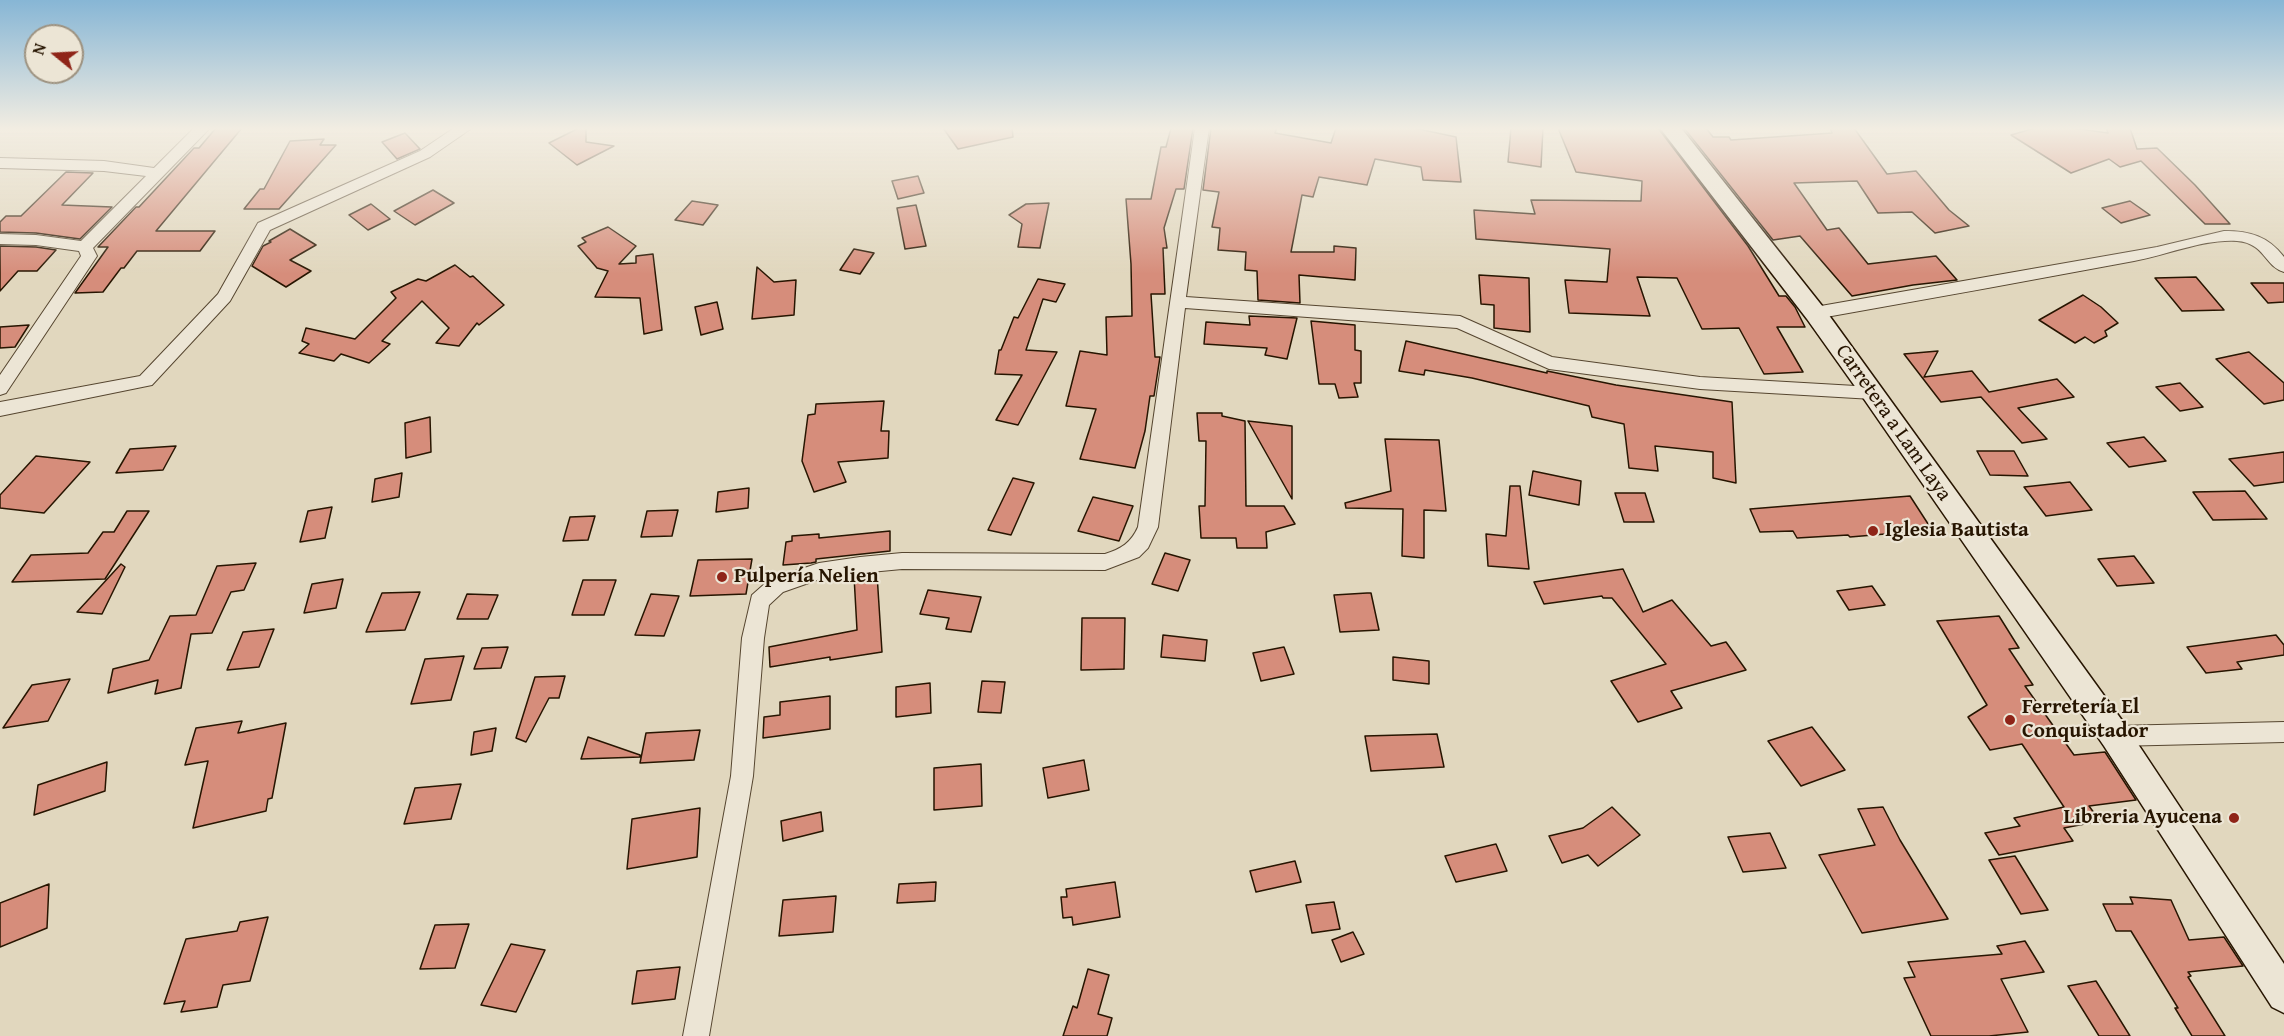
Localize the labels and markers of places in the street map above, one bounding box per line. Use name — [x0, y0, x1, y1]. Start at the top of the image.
place label: Iglesia Bautista — [1885, 518, 2029, 544]
marker: Iglesia Bautista — [1866, 524, 1880, 538]
place label: Pulpería Nelien — [734, 564, 879, 590]
marker: Pulpería Nelien — [715, 570, 729, 584]
place label: Ferretería El Conquistador — [2022, 695, 2148, 745]
marker: Ferretería El Conquistador — [2003, 713, 2017, 727]
place label: Libreria Ayucena — [2063, 805, 2222, 831]
marker: Libreria Ayucena — [2227, 811, 2241, 825]

